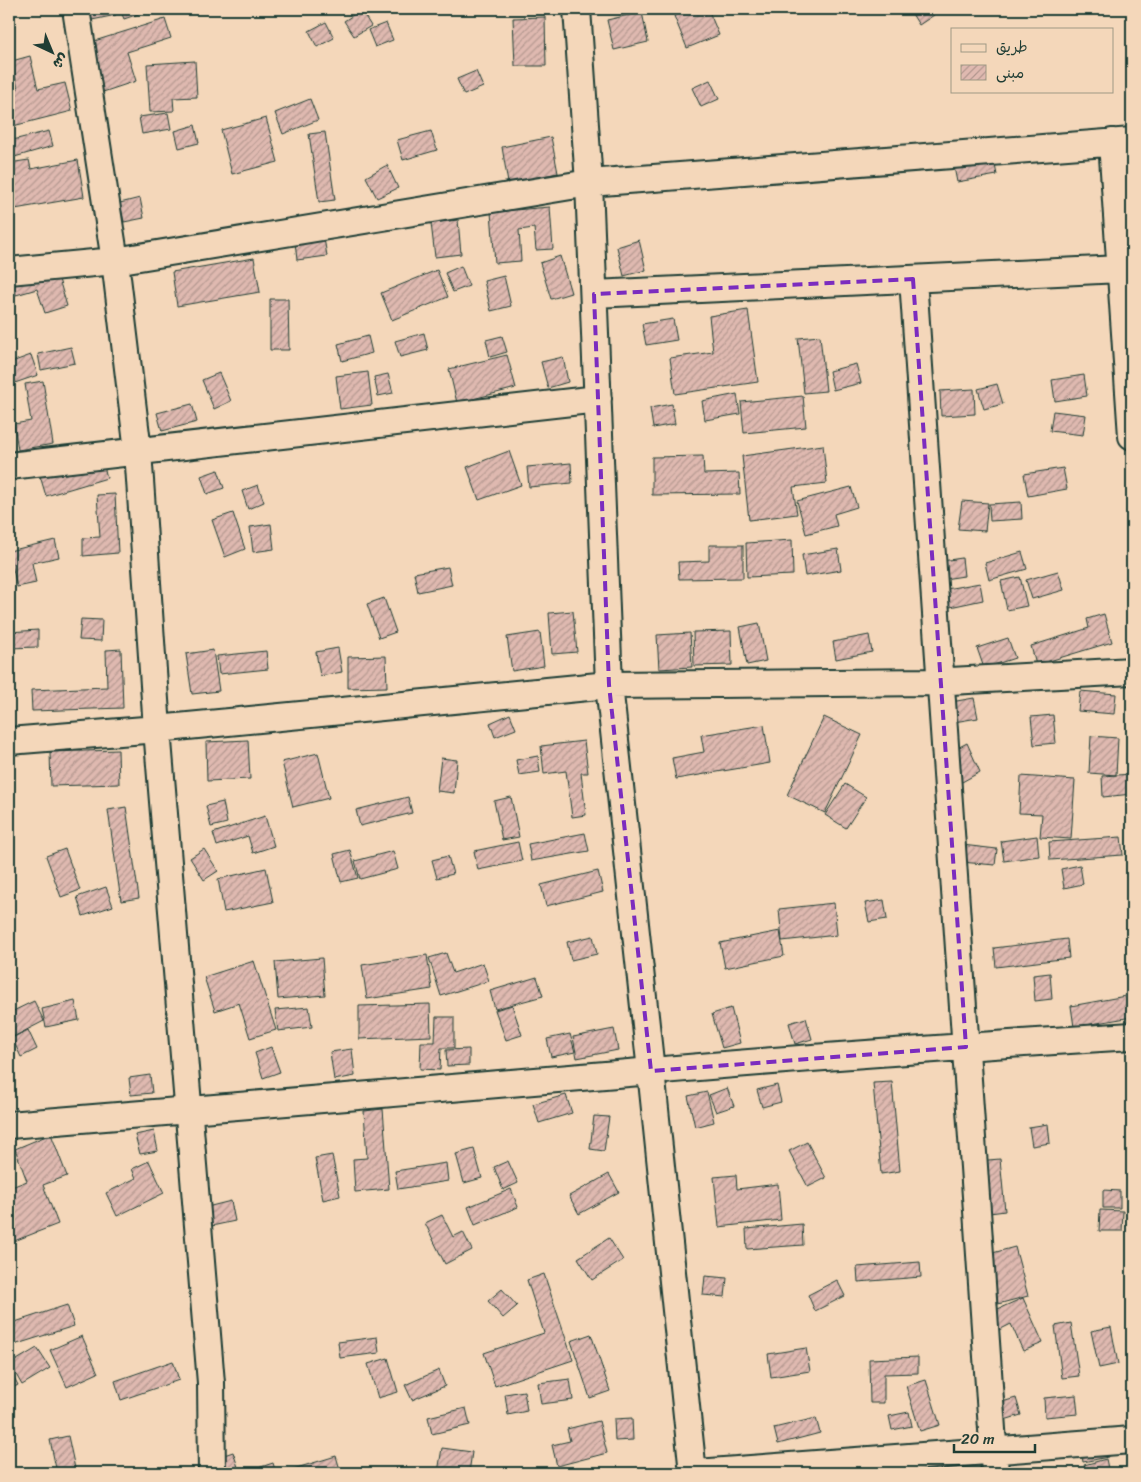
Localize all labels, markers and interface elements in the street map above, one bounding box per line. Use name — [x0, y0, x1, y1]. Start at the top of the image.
north arrow — [28, 28, 78, 78]
legend — [951, 28, 1114, 92]
text: طريق — [996, 34, 1028, 60]
text: ش — [46, 47, 75, 75]
text: مبنى — [996, 60, 1024, 86]
scale bar — [954, 1422, 1035, 1454]
text: 20 m — [961, 1426, 995, 1452]

